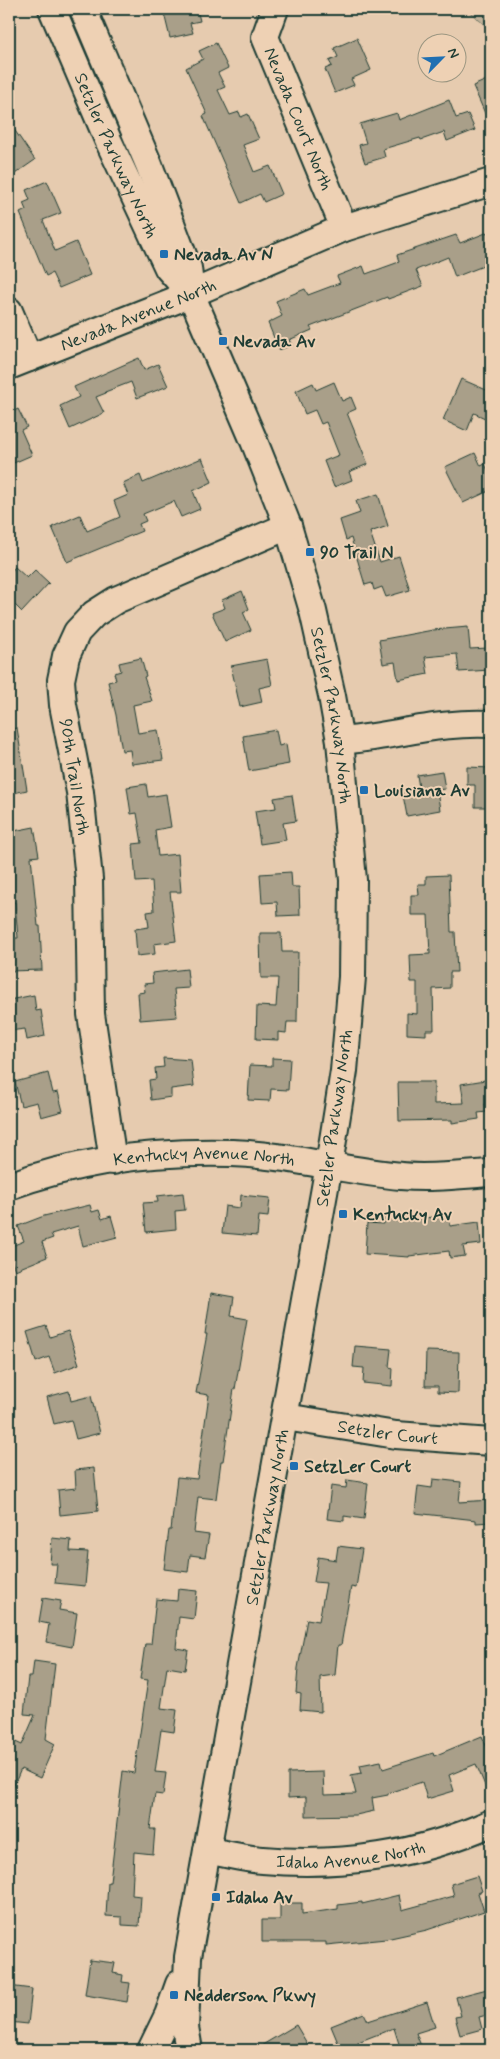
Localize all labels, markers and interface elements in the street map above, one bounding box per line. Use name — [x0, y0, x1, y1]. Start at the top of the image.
north arrow — [418, 32, 468, 82]
street label: Nevada Court North — [257, 44, 338, 194]
text: N — [443, 45, 463, 61]
street label: Setzler Parkway North — [68, 69, 163, 242]
place label: Nevada Av N — [174, 243, 274, 267]
marker: Nevada Av N — [158, 248, 170, 260]
street label: Nevada Avenue North — [57, 274, 220, 357]
place label: Nevada Av — [233, 330, 316, 354]
marker: Nevada Av — [217, 335, 229, 347]
place label: 90 Trail N — [320, 541, 393, 565]
marker: 90 Trail N — [304, 546, 316, 558]
street label: Setzler Parkway North — [304, 625, 357, 805]
street label: 90th Trail North — [53, 717, 95, 837]
place label: Louisiana Av — [374, 779, 470, 803]
marker: Louisiana Av — [358, 784, 370, 796]
street label: Setzler Parkway North — [311, 1028, 359, 1208]
street label: Kentucky Avenue North — [112, 1142, 297, 1173]
place label: Kentucky Av — [353, 1203, 453, 1227]
marker: Kentucky Av — [337, 1208, 349, 1220]
street label: Setzler Court — [336, 1415, 439, 1451]
street label: Setzler Parkway North — [241, 1427, 295, 1607]
place label: SetzLer Court — [304, 1455, 411, 1479]
marker: SetzLer Court — [288, 1460, 300, 1472]
street label: Idaho Avenue North — [275, 1836, 428, 1875]
place label: Idaho Av — [226, 1886, 293, 1910]
marker: Idaho Av — [210, 1891, 222, 1903]
place label: Nedderson Pkwy — [184, 1984, 316, 2008]
marker: Nedderson Pkwy — [168, 1989, 180, 2001]

